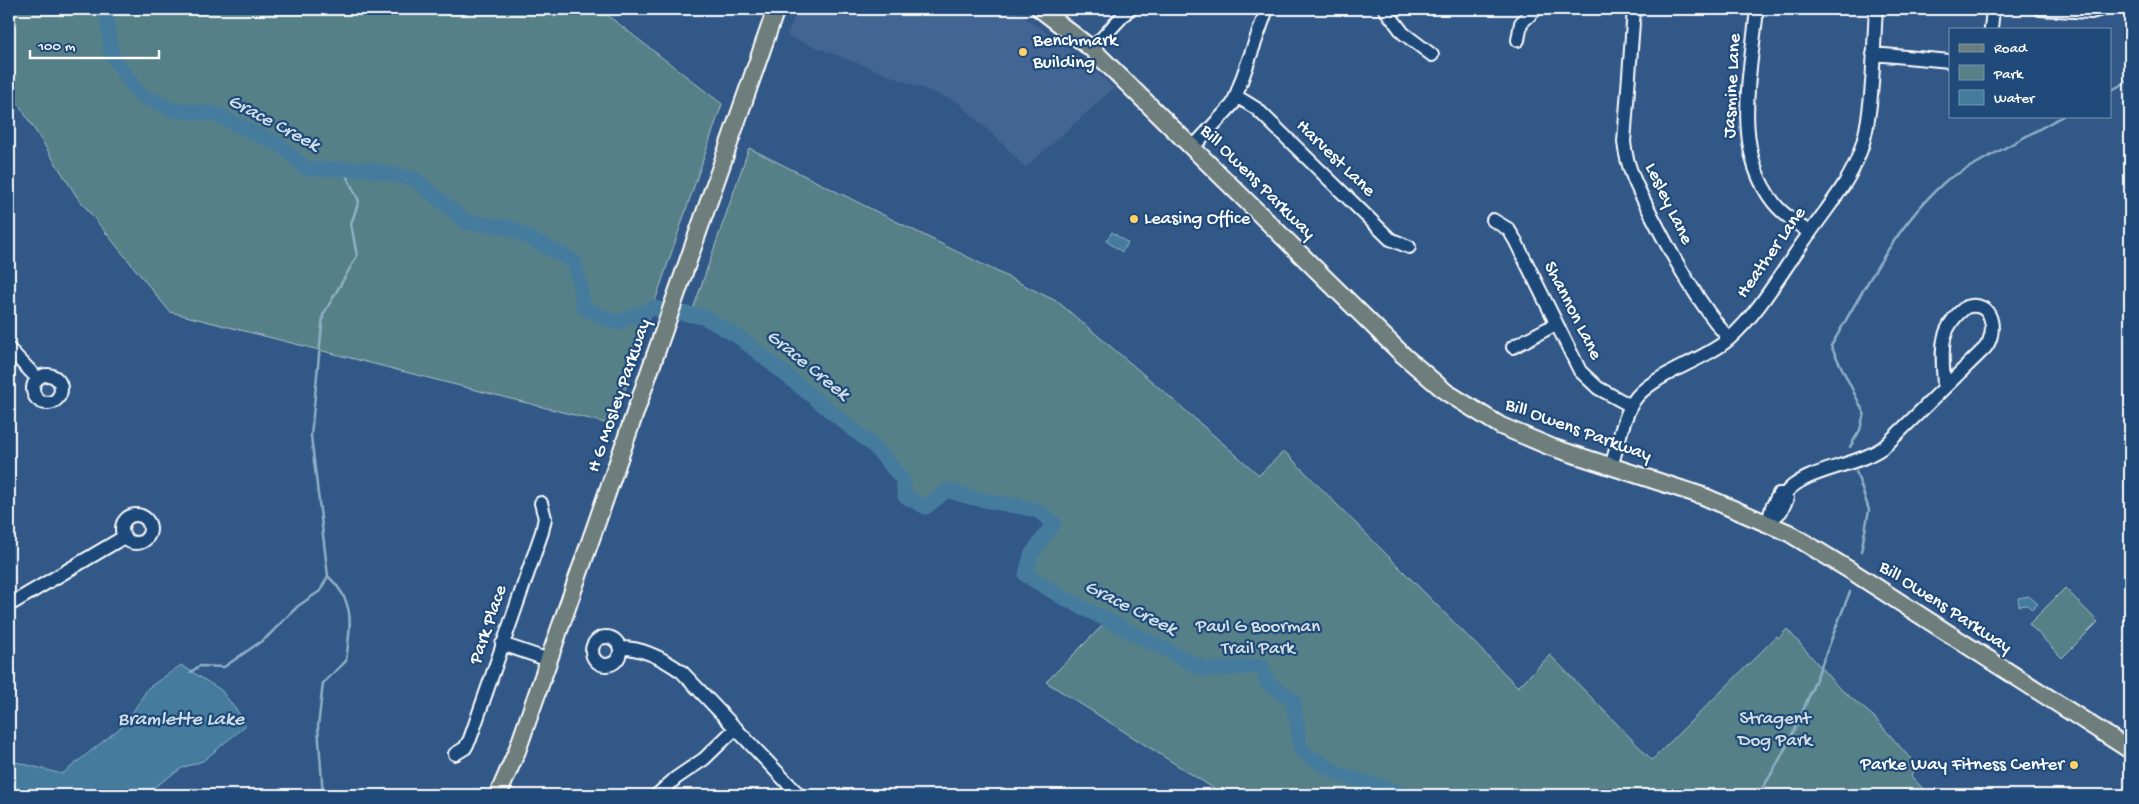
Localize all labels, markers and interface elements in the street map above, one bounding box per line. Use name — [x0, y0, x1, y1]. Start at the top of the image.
scale bar — [30, 28, 159, 60]
legend — [1949, 28, 2112, 118]
place label: Benchmark Building — [1032, 30, 1119, 75]
street label: Jasmine Lane — [1719, 33, 1747, 139]
text: 100 m — [37, 38, 76, 56]
text: Road — [1994, 40, 2028, 58]
marker: Benchmark Building — [1017, 46, 1029, 58]
text: Park — [1993, 66, 2024, 84]
water label: Grace Creek — [223, 90, 324, 159]
text: Water — [1994, 90, 2036, 108]
street label: Harvest Lane — [1290, 115, 1380, 203]
street label: Bill Owens Parkway — [1194, 120, 1320, 246]
street label: Lesley Lane — [1638, 159, 1698, 249]
street label: Heather Lane — [1732, 203, 1812, 303]
place label: Leasing Office — [1144, 208, 1250, 231]
marker: Leasing Office — [1128, 213, 1140, 225]
street label: Shannon Lane — [1537, 258, 1607, 364]
street label: H G Mosley Parkway — [583, 316, 657, 476]
water label: Grace Creek — [761, 326, 855, 408]
street label: Bill Owens Parkway — [1501, 394, 1655, 468]
street label: Bill Owens Parkway — [1873, 556, 2016, 660]
water label: Grace Creek — [1080, 576, 1182, 643]
street label: Park Place — [464, 582, 513, 669]
park label: Paul G Boorman Trail Park — [1195, 616, 1320, 661]
park label: Stragent Dog Park — [1736, 708, 1813, 753]
water label: Bramlette Lake — [118, 709, 245, 732]
place label: Parke Way Fitness Center — [1860, 754, 2066, 777]
marker: Parke Way Fitness Center — [2068, 759, 2080, 771]

